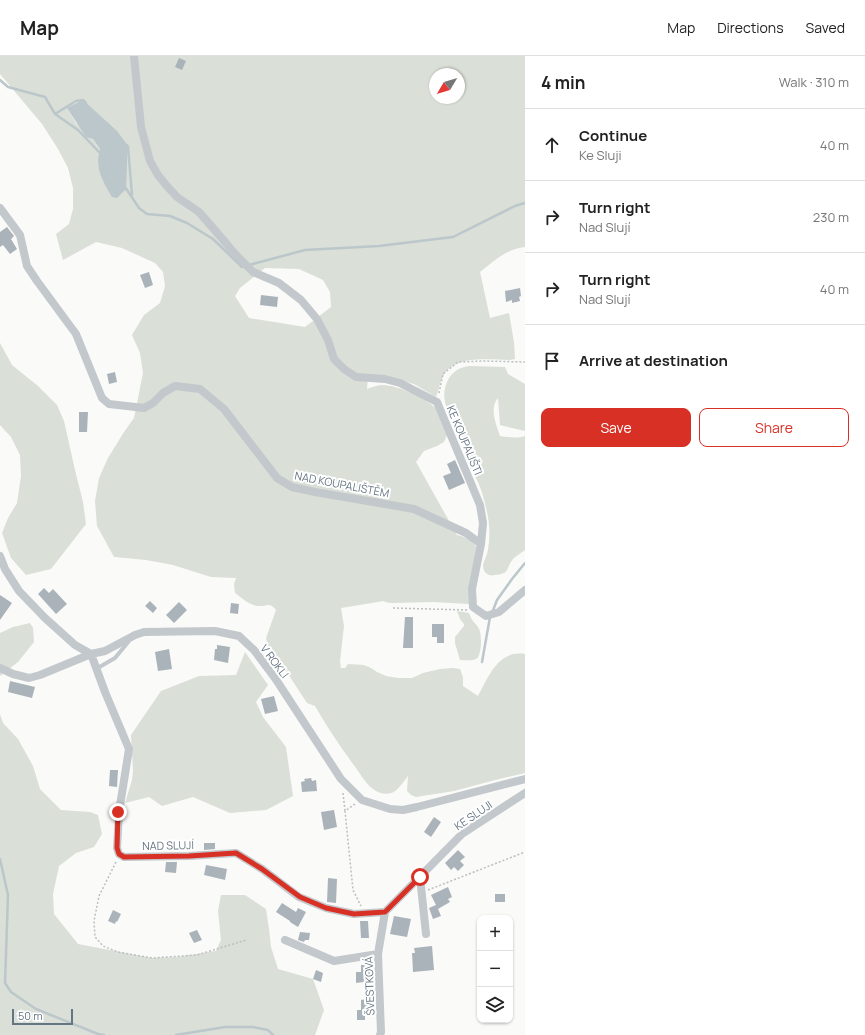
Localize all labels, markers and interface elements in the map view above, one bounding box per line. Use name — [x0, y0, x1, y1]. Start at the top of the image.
text: Map — [20, 15, 59, 41]
text: Map — [667, 18, 695, 37]
text: Directions — [717, 18, 784, 37]
text: Saved — [806, 18, 845, 37]
north arrow — [429, 68, 465, 104]
text: 4 min — [541, 71, 585, 94]
text: Walk · 310 m — [779, 73, 849, 91]
text: Continue — [579, 125, 647, 146]
icon: ahead — [541, 134, 563, 156]
text: 40 m — [820, 136, 849, 154]
text: Ke Sluji — [579, 146, 621, 164]
text: Turn right — [579, 197, 650, 218]
icon: right — [541, 206, 563, 228]
text: 230 m — [813, 208, 849, 226]
text: Nad Slují — [579, 218, 631, 236]
text: Turn right — [579, 269, 650, 290]
icon: right — [541, 278, 563, 300]
text: 40 m — [820, 280, 849, 298]
text: Nad Slují — [579, 290, 631, 308]
icon: arrive — [541, 350, 563, 372]
text: Arrive at destination — [579, 350, 728, 371]
street label: KE KOUPALIŠTI — [444, 403, 486, 477]
button: Save — [541, 408, 691, 447]
button: Share — [699, 408, 849, 447]
street label: NAD KOUPALIŠTĚM — [293, 467, 391, 501]
street label: V ROKLI — [257, 641, 293, 681]
street label: KE SLUJI — [451, 797, 495, 833]
route end — [109, 803, 127, 821]
street label: NAD SLUJÍ — [142, 837, 194, 853]
route start — [411, 868, 429, 886]
map controls — [477, 915, 513, 1023]
button: + — [477, 915, 513, 951]
button: − — [477, 951, 513, 987]
street label: ŠVESTKOVÁ — [360, 956, 378, 1016]
button: layers — [477, 987, 513, 1023]
scale bar — [12, 1007, 73, 1026]
text: 50 m — [18, 1008, 43, 1023]

